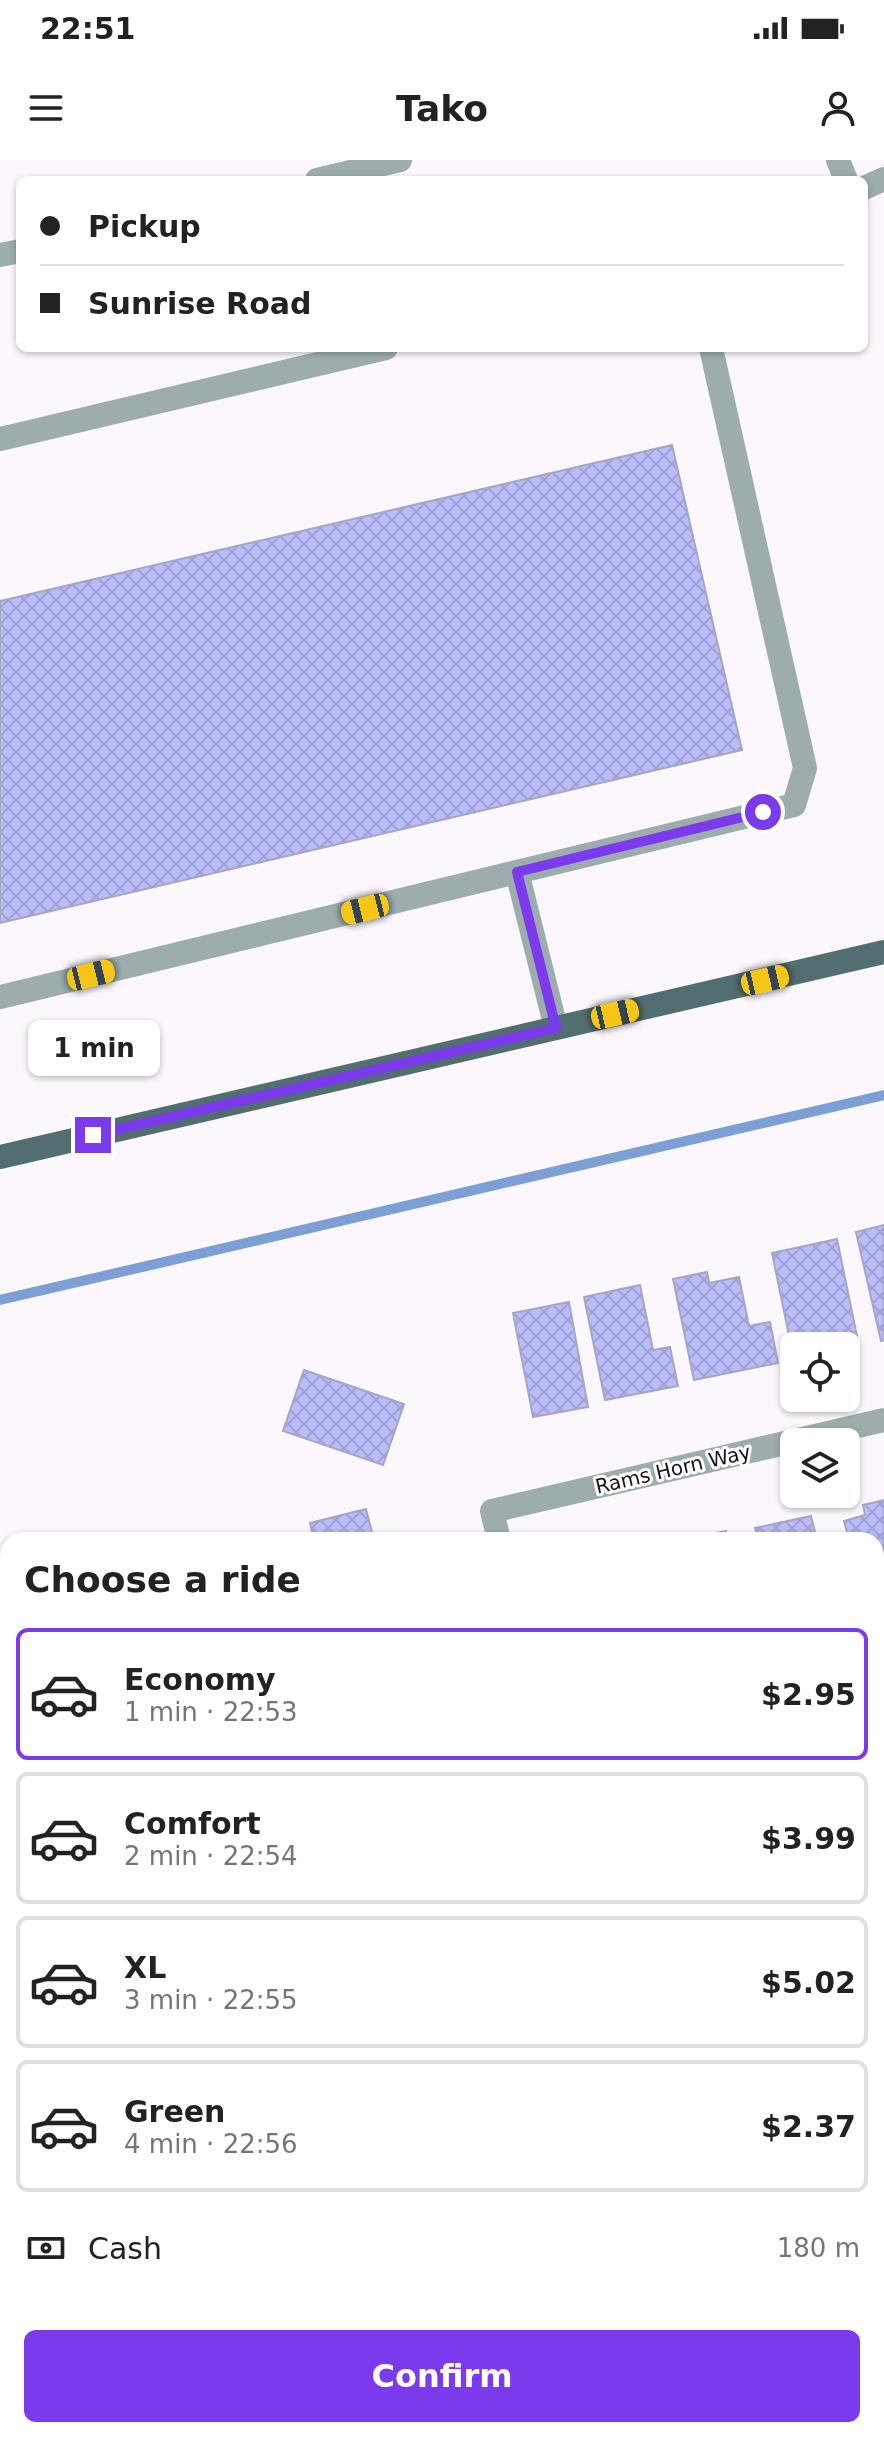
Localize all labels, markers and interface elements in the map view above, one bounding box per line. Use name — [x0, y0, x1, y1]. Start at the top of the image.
text: 22:51 — [40, 11, 136, 46]
icon: menu — [24, 86, 68, 130]
icon: person — [816, 86, 860, 130]
text: Tako — [396, 88, 488, 129]
text: Pickup — [88, 209, 201, 244]
text: Sunrise Road — [88, 286, 311, 321]
route start — [745, 794, 781, 830]
car — [339, 892, 391, 926]
car — [65, 958, 117, 992]
car — [739, 963, 791, 997]
car — [589, 997, 641, 1031]
callout: 1 min — [27, 1019, 159, 1075]
text: 1 min — [53, 1033, 135, 1063]
route end — [75, 1117, 111, 1153]
map controls — [780, 1332, 860, 1508]
button: locate — [780, 1332, 860, 1412]
button: layers — [780, 1428, 860, 1508]
street label: Rams Horn Way — [593, 1439, 753, 1499]
text: Choose a ride — [24, 1559, 301, 1600]
icon: car — [28, 1658, 100, 1730]
text: Economy — [124, 1662, 276, 1697]
text: $2.95 — [761, 1677, 856, 1712]
text: 1 min · 22:53 — [124, 1697, 298, 1727]
icon: car — [28, 1802, 100, 1874]
text: Comfort — [124, 1806, 261, 1841]
text: $3.99 — [761, 1821, 856, 1856]
text: 2 min · 22:54 — [124, 1841, 298, 1871]
icon: car — [28, 1946, 100, 2018]
text: XL — [124, 1950, 166, 1985]
text: $5.02 — [761, 1965, 856, 2000]
text: 3 min · 22:55 — [124, 1985, 298, 2015]
icon: car — [28, 2090, 100, 2162]
text: Green — [124, 2094, 225, 2129]
text: $2.37 — [761, 2109, 856, 2144]
text: 4 min · 22:56 — [124, 2129, 298, 2159]
icon: cash — [24, 2226, 68, 2270]
text: Cash — [88, 2231, 162, 2266]
text: 180 m — [777, 2233, 860, 2263]
button: Confirm — [24, 2330, 860, 2422]

